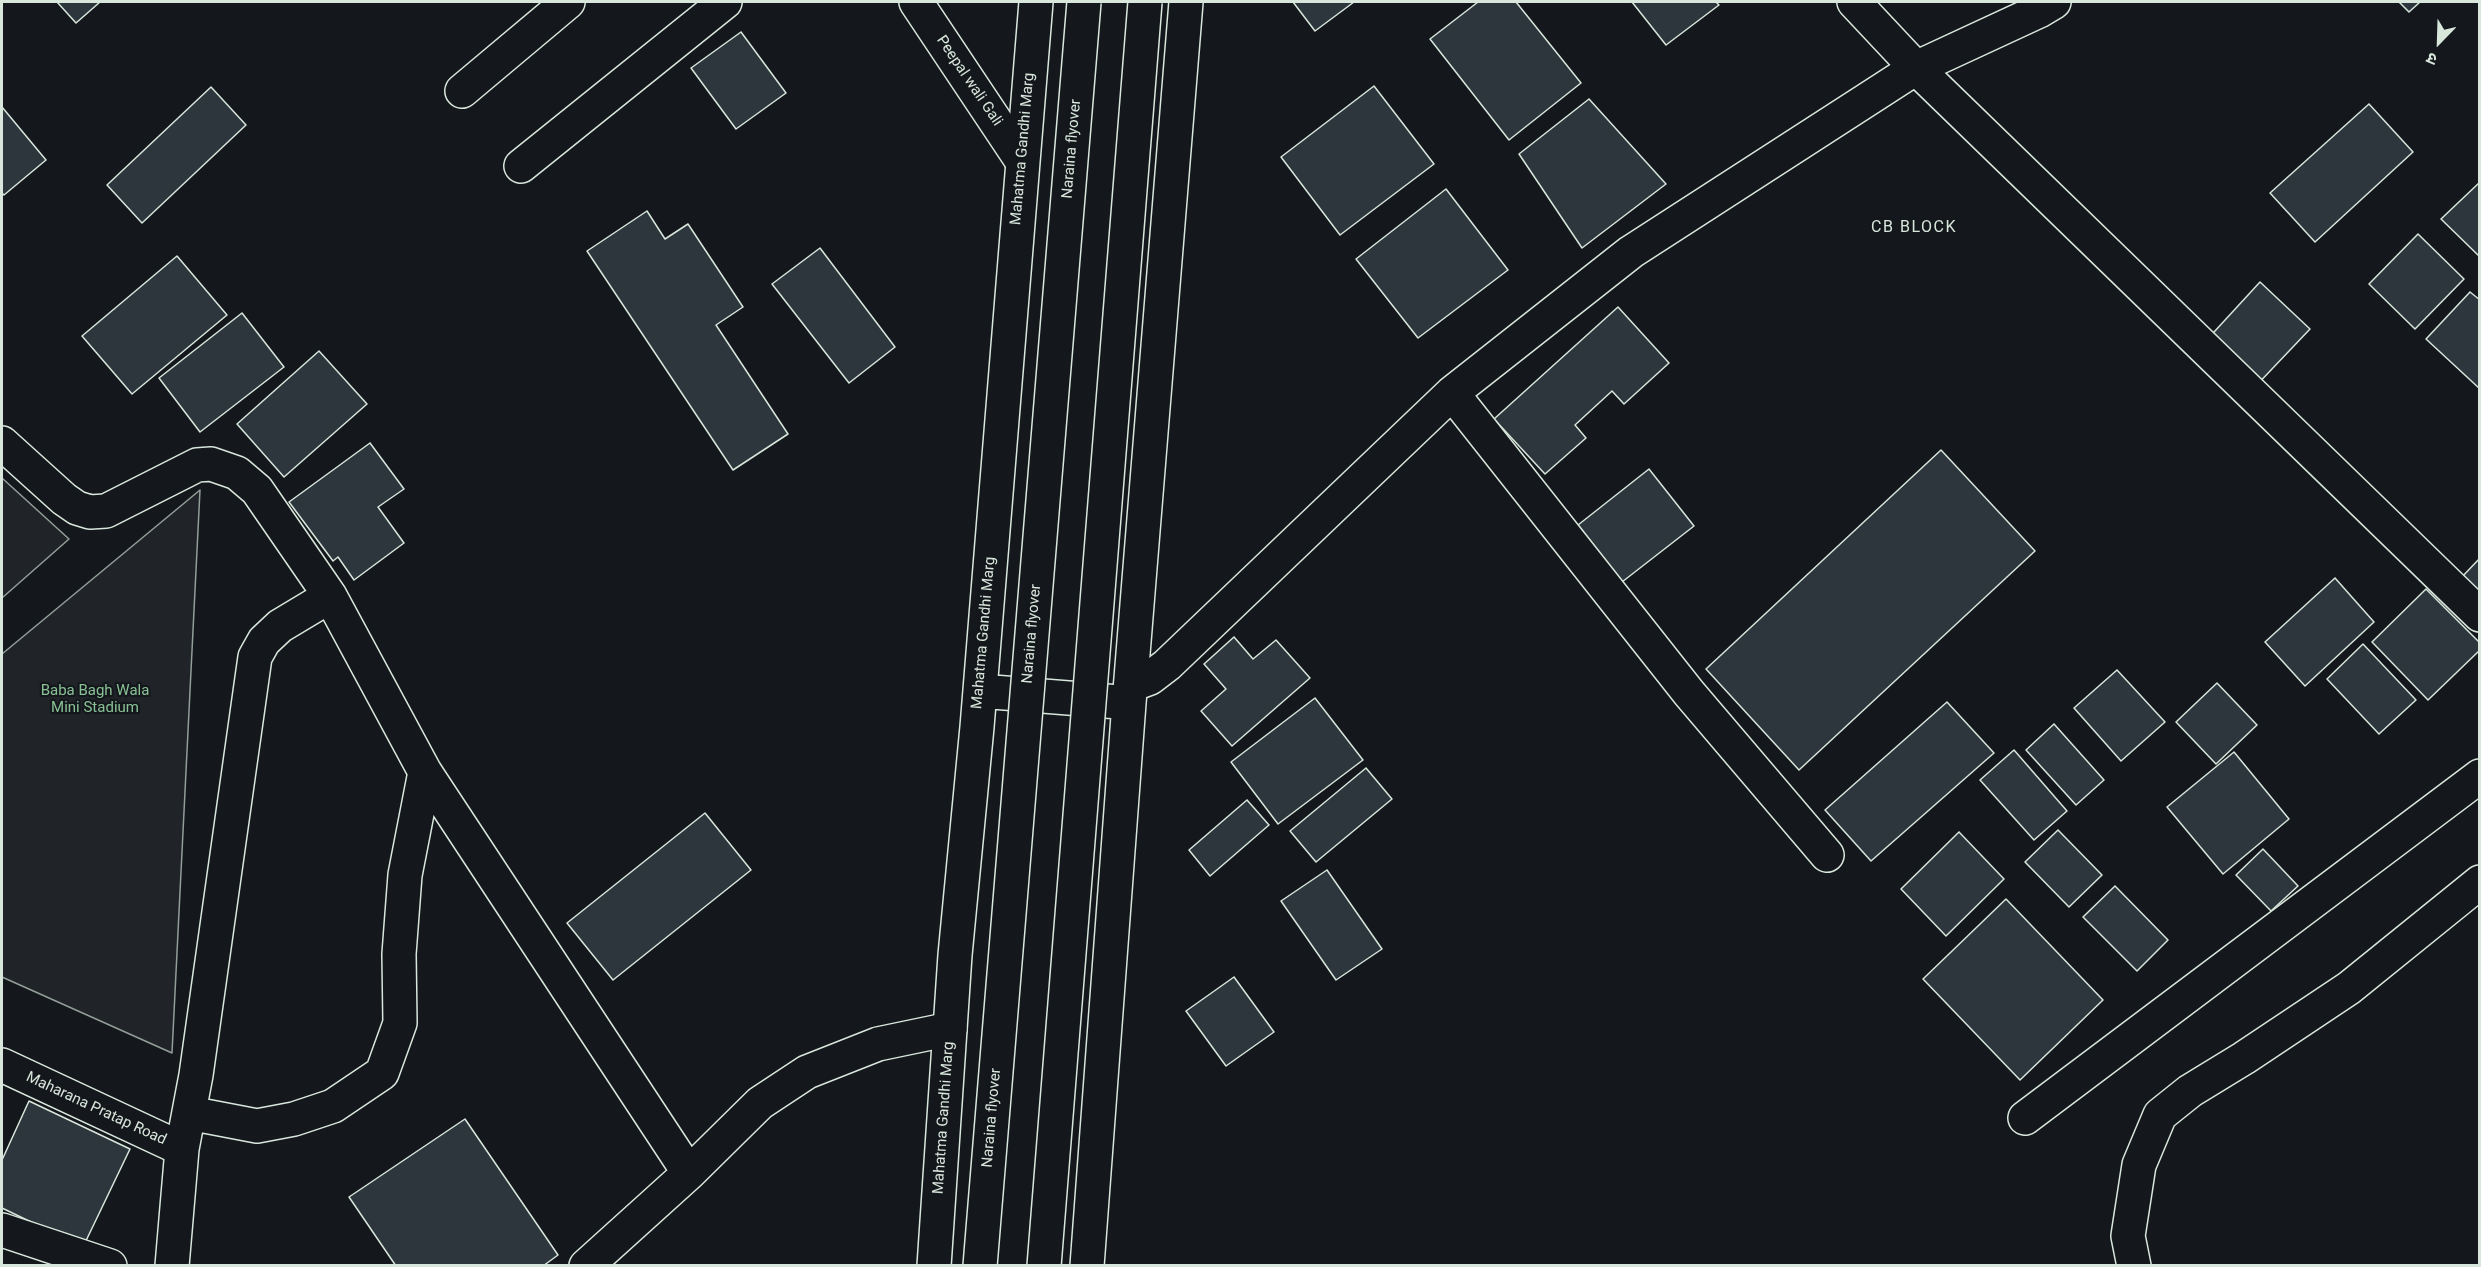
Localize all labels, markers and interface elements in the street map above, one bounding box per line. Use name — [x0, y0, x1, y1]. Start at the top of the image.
north arrow — [2409, 12, 2469, 72]
street label: Peepal wali Gali — [932, 32, 1006, 130]
text: उ — [2424, 48, 2440, 70]
street label: Mahatma Gandhi Marg — [1007, 72, 1039, 226]
street label: Naraina flyover — [1059, 99, 1085, 199]
district label: CB BLOCK — [1871, 218, 1957, 238]
street label: Mahatma Gandhi Marg — [968, 556, 1000, 710]
street label: Naraina flyover — [1019, 584, 1045, 684]
park label: Baba Bagh Wala Mini Stadium — [41, 682, 149, 717]
street label: Mahatma Gandhi Marg — [930, 1041, 958, 1195]
street label: Naraina flyover — [979, 1068, 1005, 1168]
street label: Maharana Pratap Road — [23, 1069, 169, 1149]

